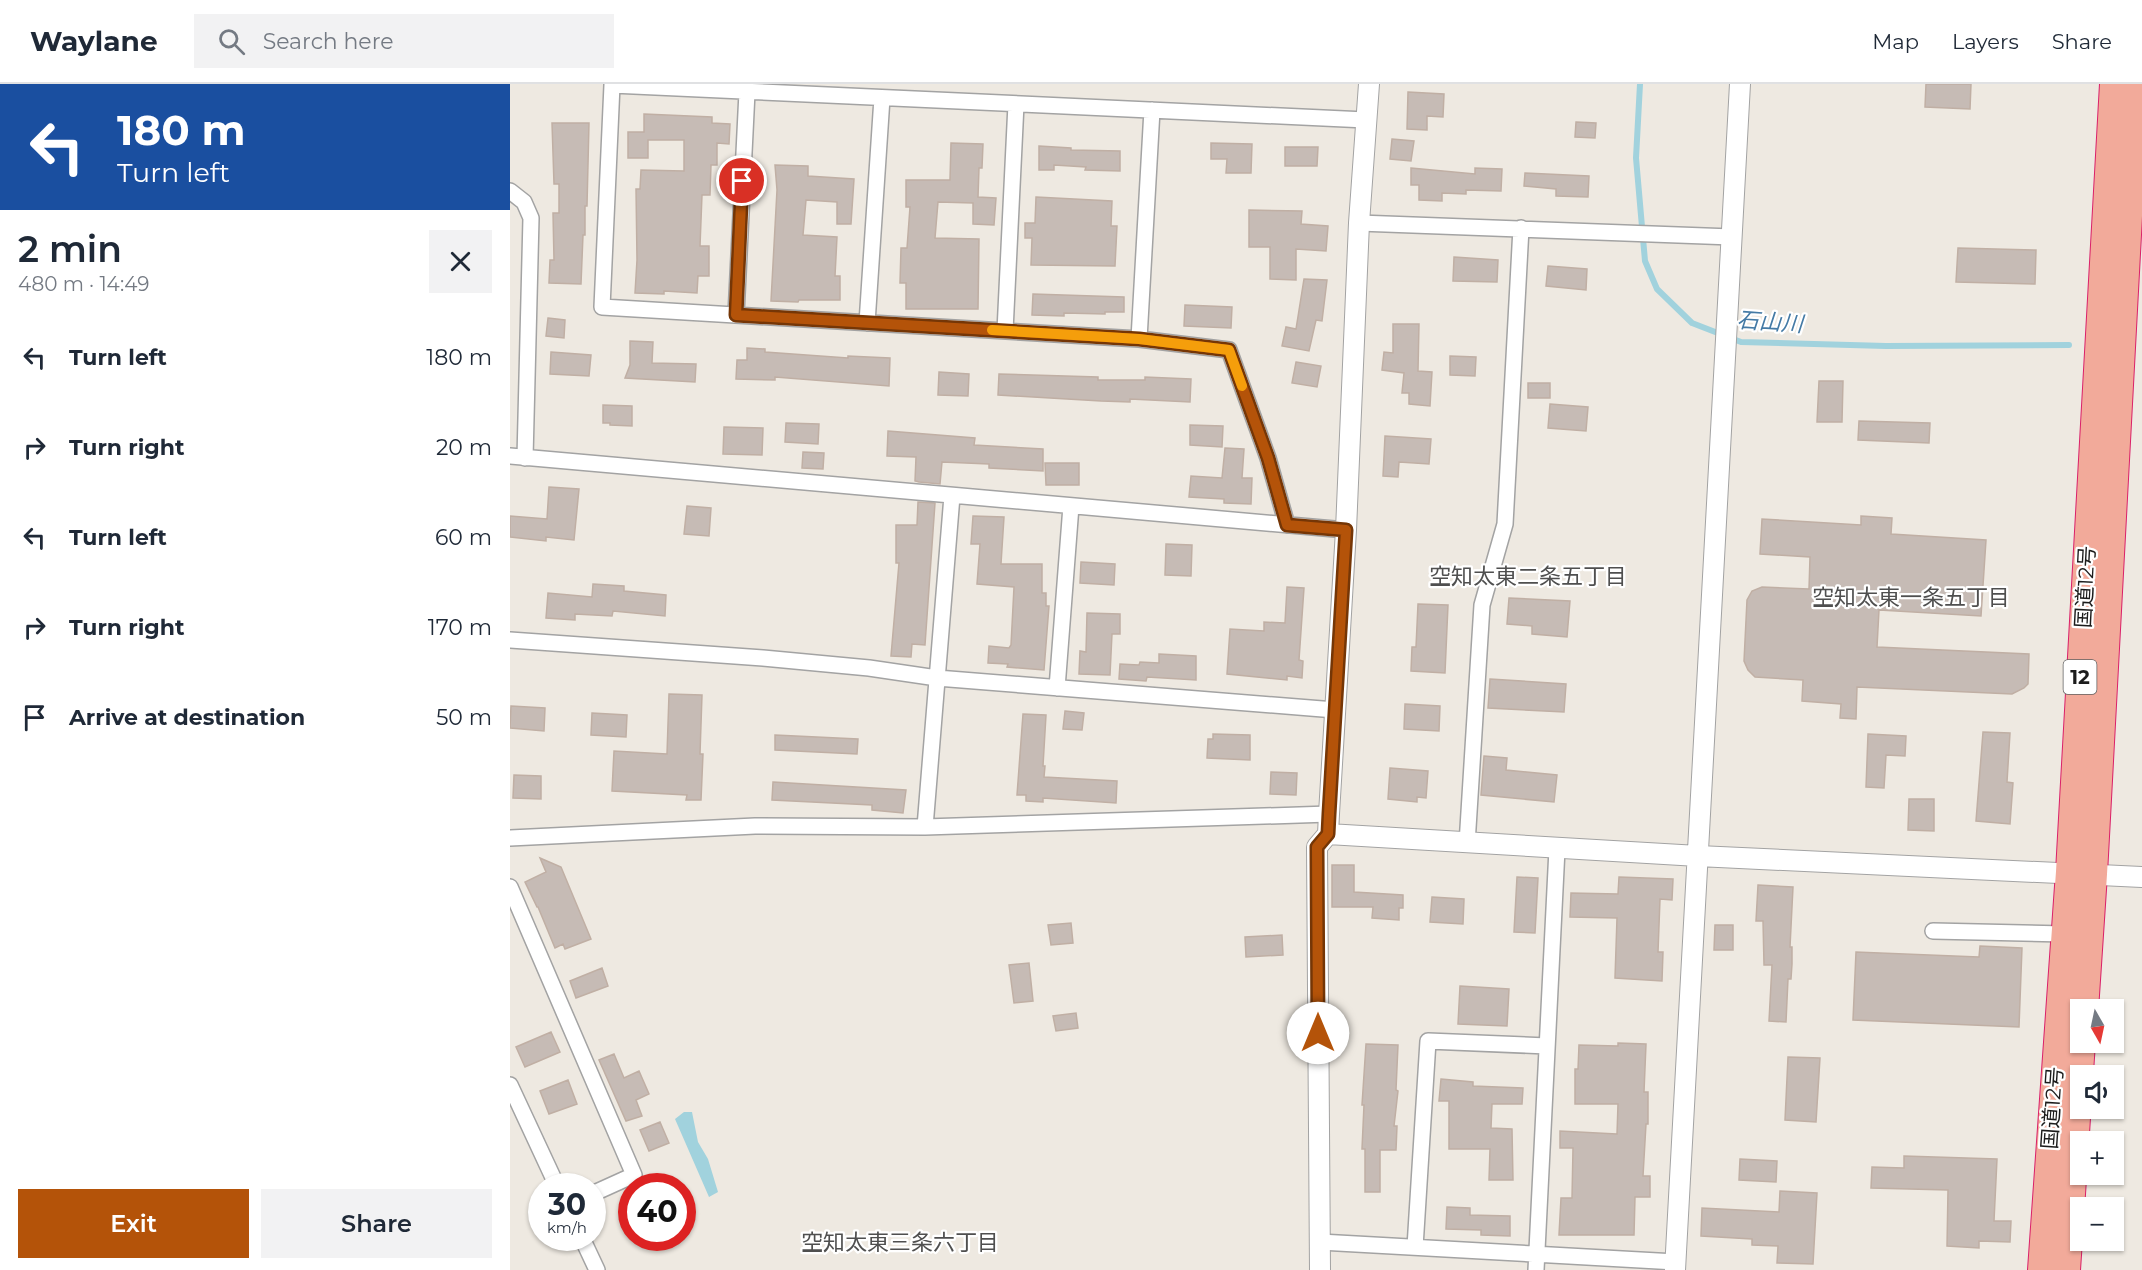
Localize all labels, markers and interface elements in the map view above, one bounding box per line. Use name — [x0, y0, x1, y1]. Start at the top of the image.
search box — [194, 14, 614, 68]
text: Waylane — [30, 24, 158, 58]
icon: search — [215, 25, 248, 58]
text: Search here — [263, 28, 393, 55]
text: Map — [1872, 29, 1919, 54]
text: Layers — [1952, 29, 2019, 54]
text: Share — [2052, 29, 2112, 54]
text: 180 m — [117, 104, 246, 156]
icon: left — [18, 108, 96, 186]
pin — [716, 155, 767, 206]
text: Turn left — [117, 156, 230, 189]
icon: arrive — [725, 164, 758, 197]
text: 2 min — [18, 227, 122, 271]
button: close — [429, 230, 492, 293]
text: 480 m · 14:49 — [18, 272, 149, 296]
water label: 石山川 — [1736, 306, 1806, 338]
icon: left — [18, 341, 51, 374]
text: Turn left — [69, 344, 167, 371]
text: 180 m — [426, 344, 492, 371]
icon: right — [18, 431, 51, 464]
text: Turn right — [69, 434, 184, 461]
text: 20 m — [436, 434, 492, 461]
icon: left — [18, 521, 51, 554]
text: Turn left — [69, 524, 167, 551]
text: 60 m — [435, 524, 492, 551]
street label: 国道12号 — [2070, 545, 2100, 629]
district label: 空知太東二条五丁目 — [1429, 563, 1627, 590]
district label: 空知太東一条五丁目 — [1812, 584, 2010, 611]
icon: right — [18, 611, 51, 644]
text: Turn right — [69, 614, 184, 641]
text: 170 m — [428, 614, 492, 641]
road number: 12 — [2064, 660, 2096, 694]
icon: arrive — [18, 701, 51, 734]
text: Arrive at destination — [69, 704, 305, 731]
text: 50 m — [436, 704, 492, 731]
north arrow — [2070, 999, 2124, 1053]
map controls — [2070, 999, 2124, 1251]
position arrow — [1286, 1001, 1350, 1065]
button: sound — [2070, 1065, 2124, 1119]
street label: 国道12号 — [2037, 1066, 2067, 1150]
button: + — [2070, 1131, 2124, 1185]
speed limit sign: 40 — [618, 1173, 696, 1251]
text: 30 — [548, 1186, 586, 1223]
button: Exit — [18, 1189, 249, 1258]
button: Share — [261, 1189, 492, 1258]
button: − — [2070, 1197, 2124, 1251]
text: km/h — [547, 1218, 587, 1237]
district label: 空知太東三条六丁目 — [801, 1229, 999, 1256]

